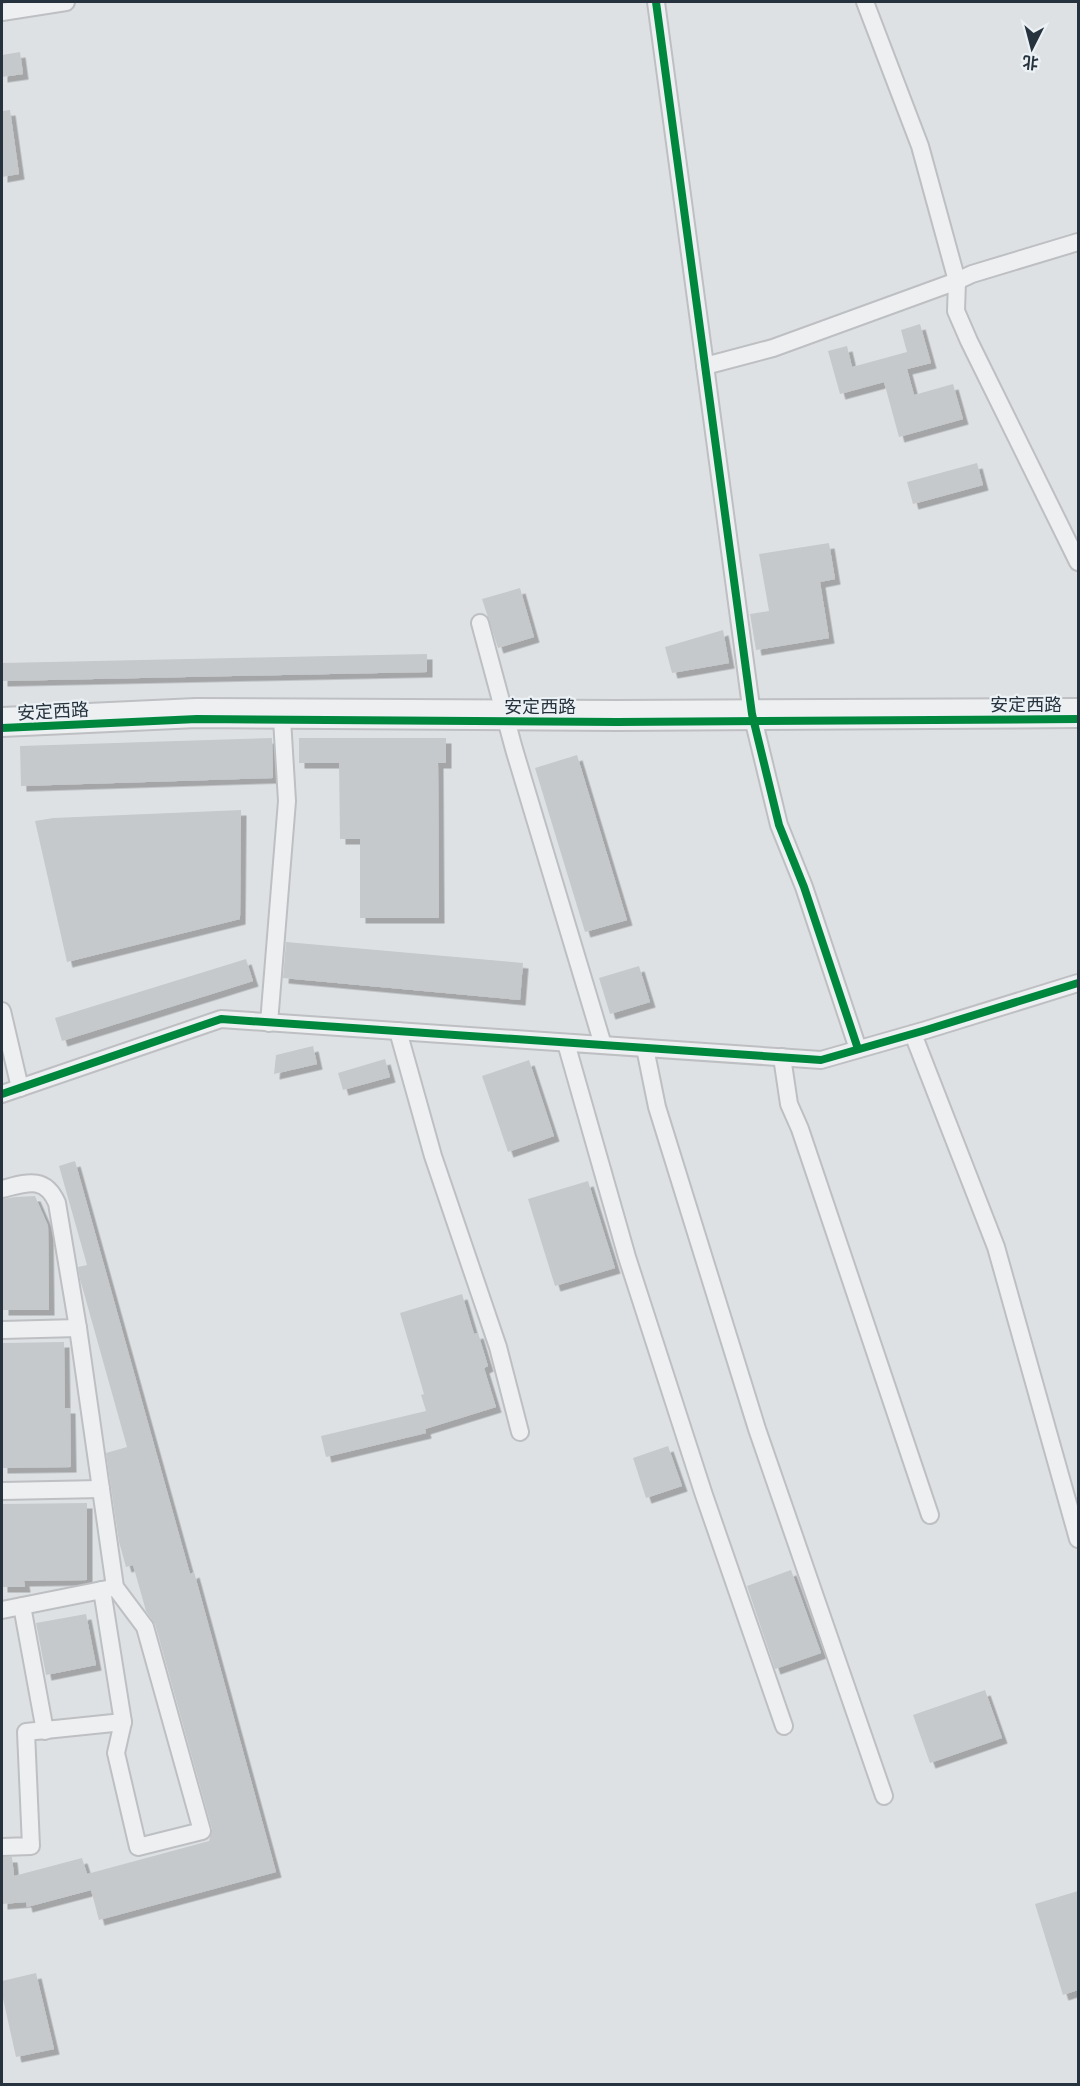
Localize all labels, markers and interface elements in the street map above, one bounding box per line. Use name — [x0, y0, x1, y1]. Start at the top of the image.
north arrow — [1002, 18, 1062, 78]
text: 北 — [1022, 52, 1039, 73]
street label: 安定西路 — [990, 694, 1062, 715]
street label: 安定西路 — [504, 696, 576, 717]
street label: 安定西路 — [16, 699, 90, 723]

